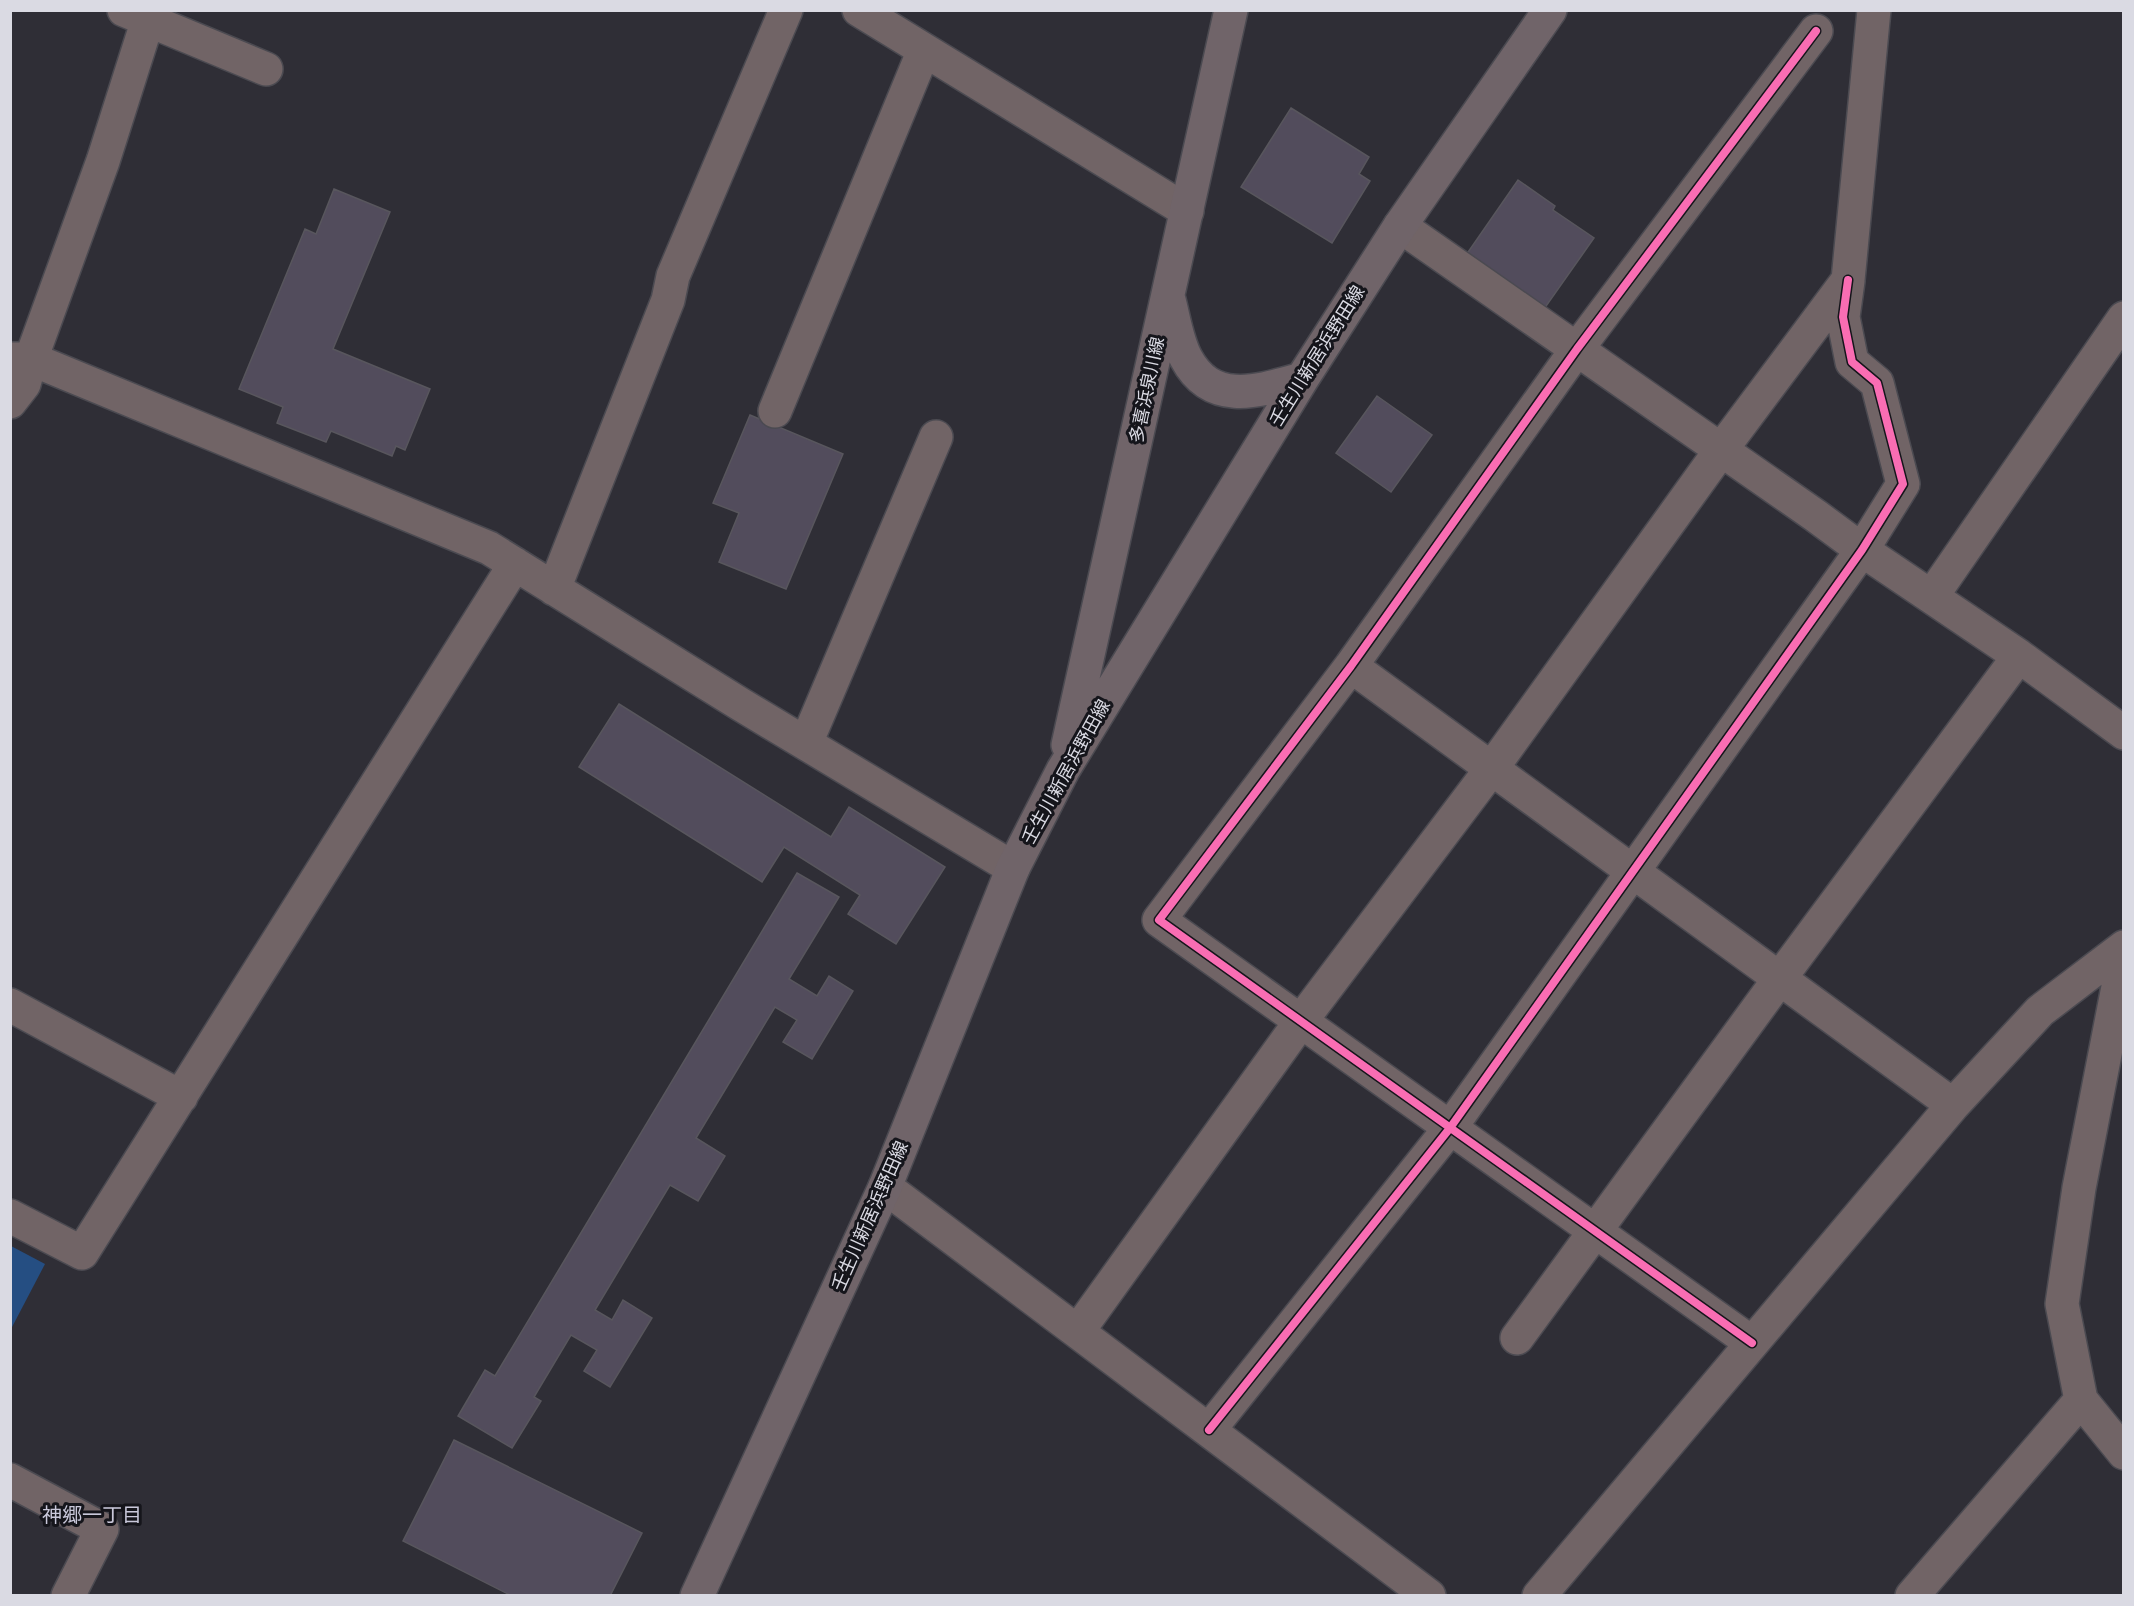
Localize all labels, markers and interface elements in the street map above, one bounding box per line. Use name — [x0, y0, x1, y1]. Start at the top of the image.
street label: 壬生川新居浜野田線 — [1265, 281, 1369, 431]
street label: 多喜浜泉川線 — [1125, 335, 1169, 445]
street label: 壬生川新居浜野田線 — [1017, 696, 1115, 848]
street label: 壬生川新居浜野田線 — [827, 1138, 913, 1294]
district label: 神郷一丁目 — [42, 1503, 142, 1527]

